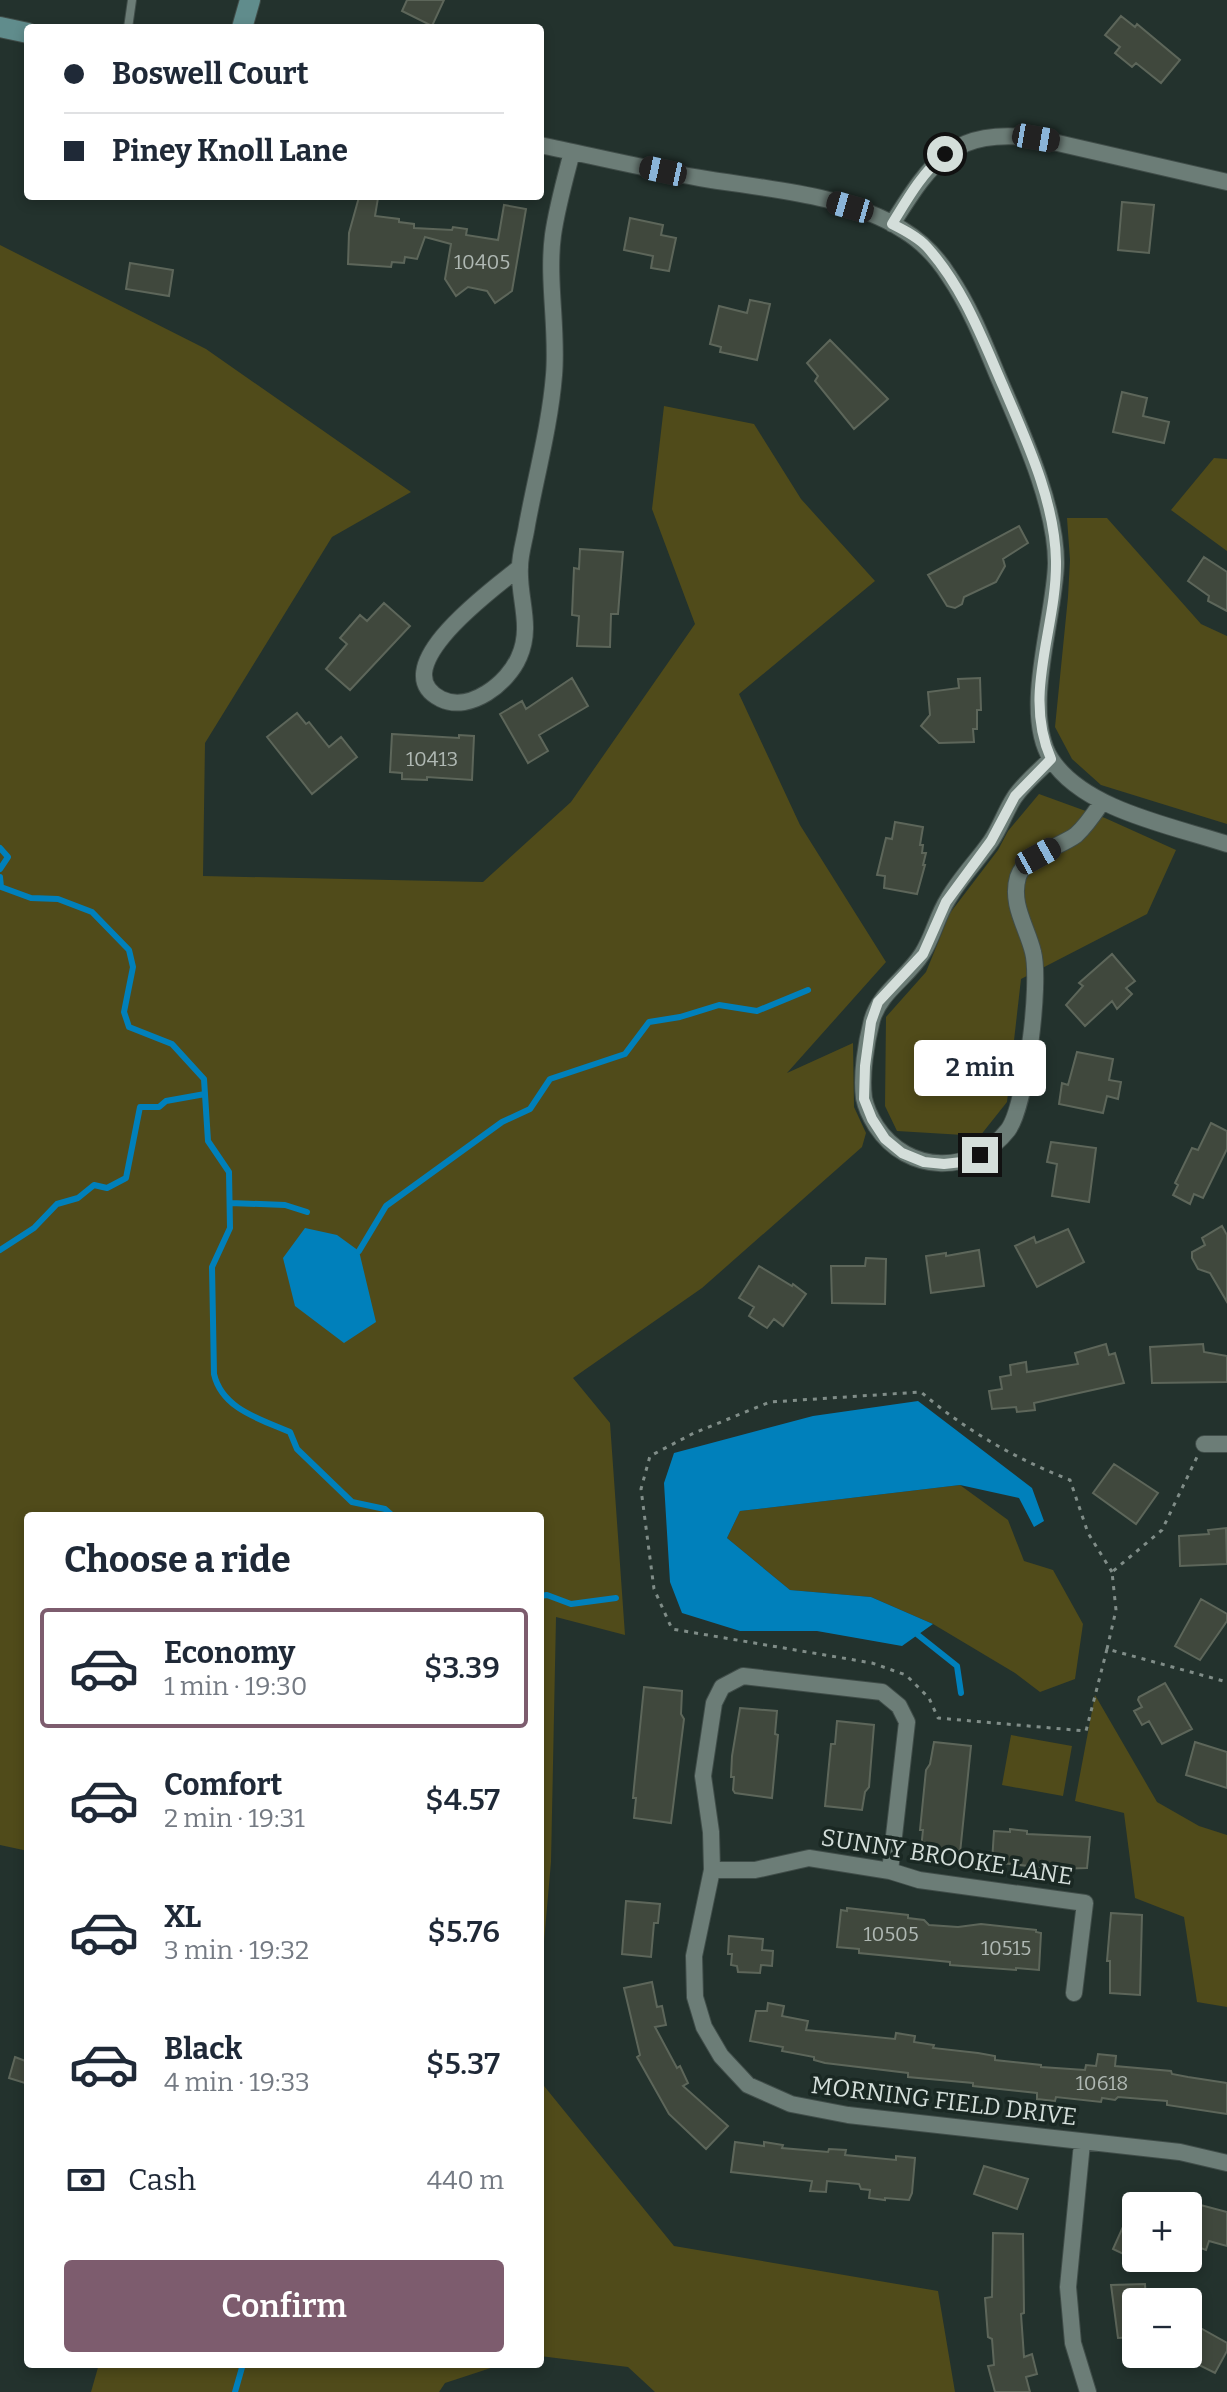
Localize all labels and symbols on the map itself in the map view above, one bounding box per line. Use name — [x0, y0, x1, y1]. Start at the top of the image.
car — [1010, 122, 1062, 154]
route start — [927, 136, 963, 172]
car — [637, 154, 689, 188]
car — [824, 189, 876, 225]
house number: 10405 — [454, 250, 510, 274]
house number: 10413 — [406, 747, 458, 771]
car — [1011, 834, 1065, 878]
callout: 2 min — [914, 1039, 1046, 1095]
route end — [962, 1137, 998, 1173]
street label: SUNNY BROOKE LANE — [819, 1823, 1075, 1891]
house number: 10505 — [863, 1922, 919, 1946]
house number: 10515 — [981, 1936, 1031, 1960]
street label: MORNING FIELD DRIVE — [810, 2071, 1078, 2131]
house number: 10618 — [1076, 2071, 1128, 2095]

